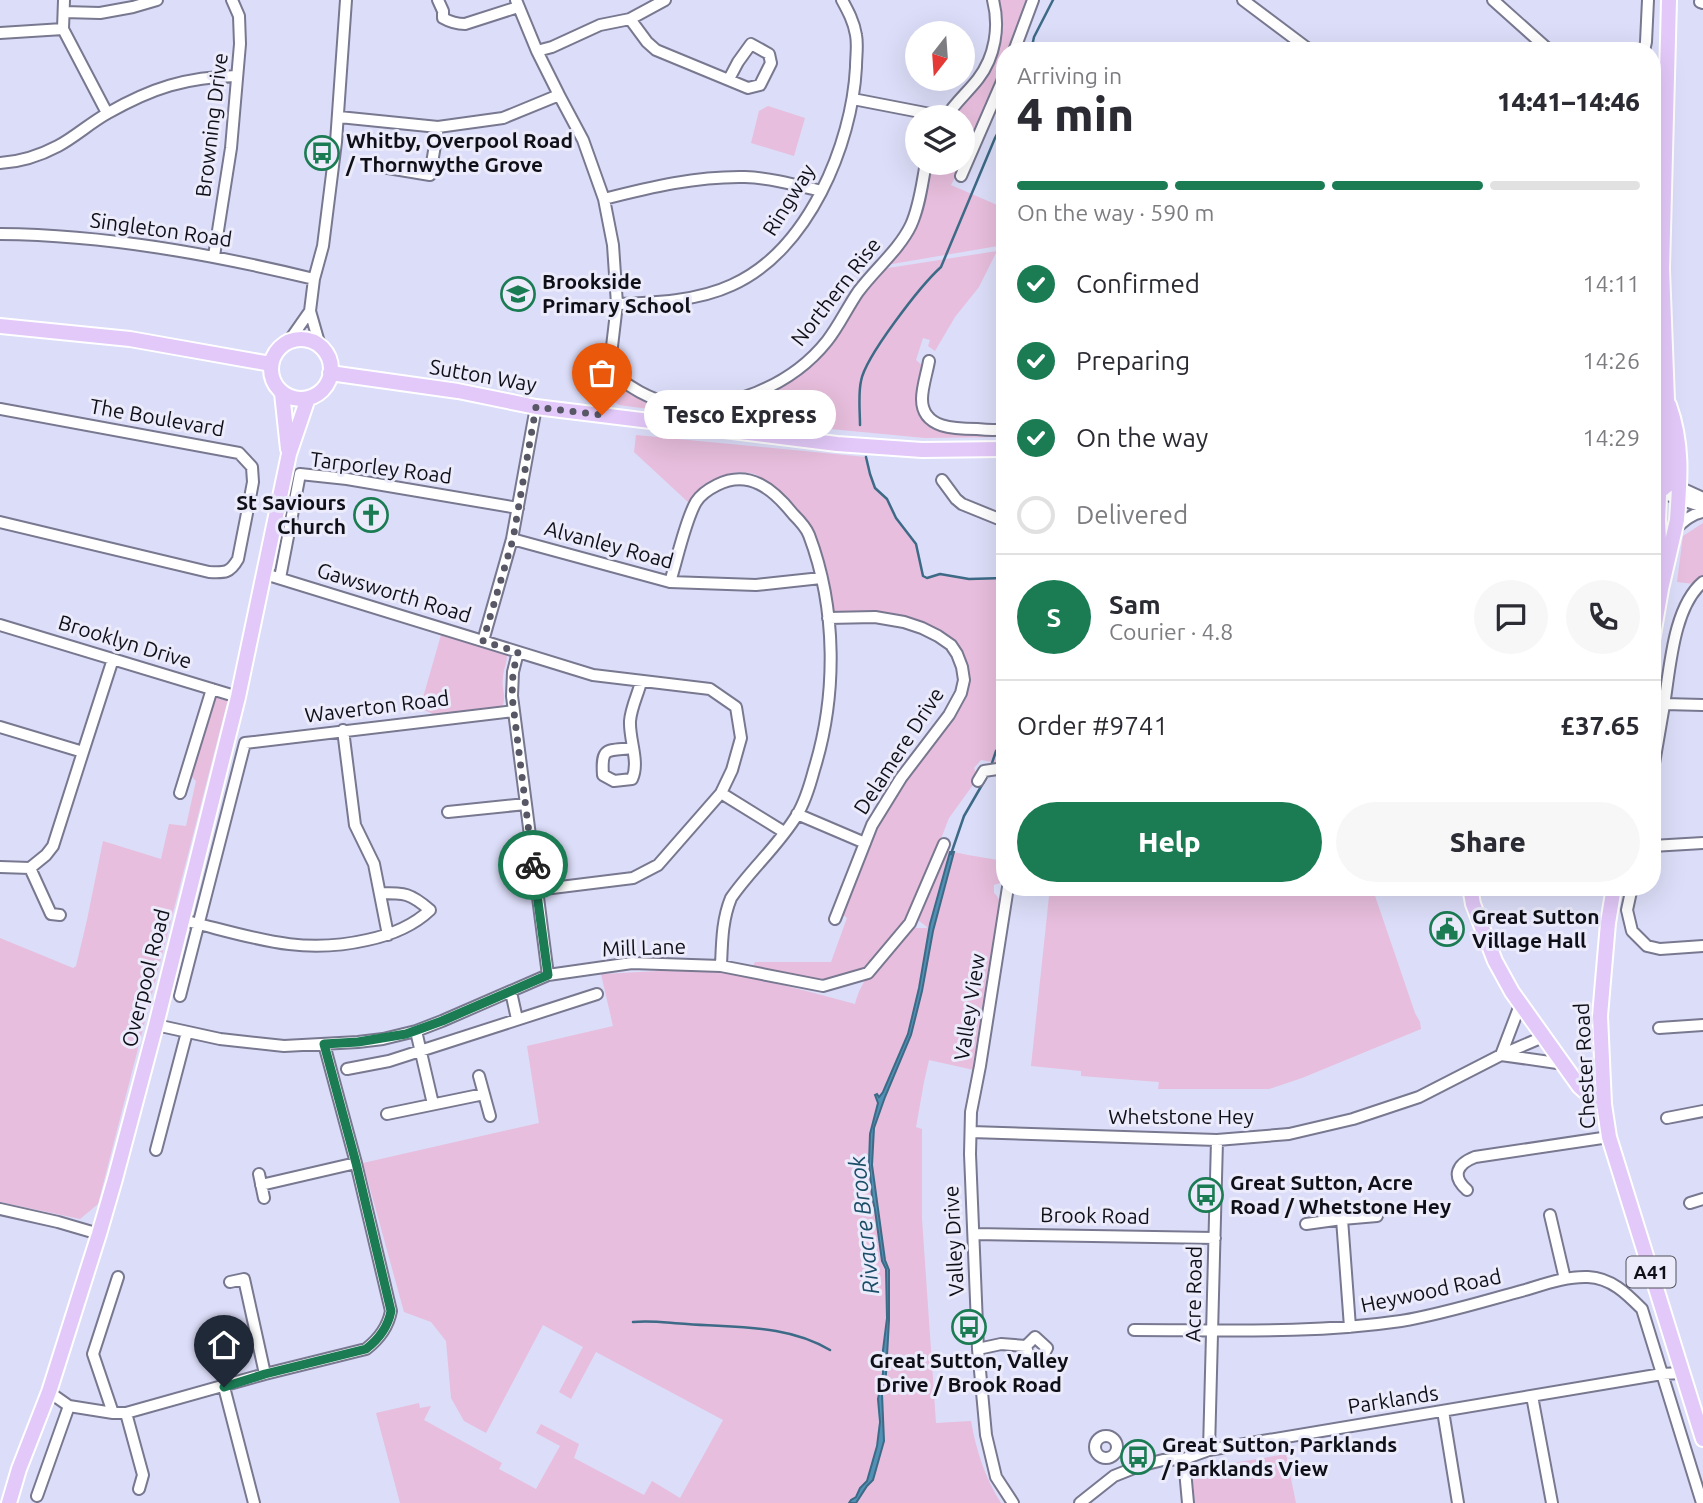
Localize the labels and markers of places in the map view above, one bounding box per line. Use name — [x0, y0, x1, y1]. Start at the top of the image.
place label: Whitby, Overpool Road / Thornwythe Grove — [345, 128, 573, 176]
bus stop icon: Whitby, Overpool Road / Thornwythe Grove — [303, 134, 341, 172]
place label: Brookside Primary School — [542, 269, 691, 317]
school or university icon: Brookside Primary School — [499, 275, 537, 313]
pin — [572, 343, 632, 415]
callout: Tesco Express — [644, 390, 836, 440]
place label: St Saviours Church — [236, 490, 346, 538]
church icon: St Saviours Church — [352, 496, 390, 534]
place label: Great Sutton Village Hall — [1472, 904, 1599, 952]
public building icon: Great Sutton Village Hall — [1428, 910, 1466, 948]
place label: Great Sutton, Acre Road / Whetstone Hey — [1230, 1170, 1451, 1218]
bus stop icon: Great Sutton, Acre Road / Whetstone Hey — [1187, 1176, 1225, 1214]
bus stop icon: Great Sutton, Valley Drive / Brook Road — [950, 1308, 988, 1346]
pin — [194, 1315, 254, 1387]
place label: Great Sutton, Valley Drive / Brook Road — [870, 1348, 1068, 1396]
place label: Great Sutton, Parklands / Parklands View — [1161, 1432, 1397, 1480]
bus stop icon: Great Sutton, Parklands / Parklands View — [1119, 1438, 1157, 1476]

